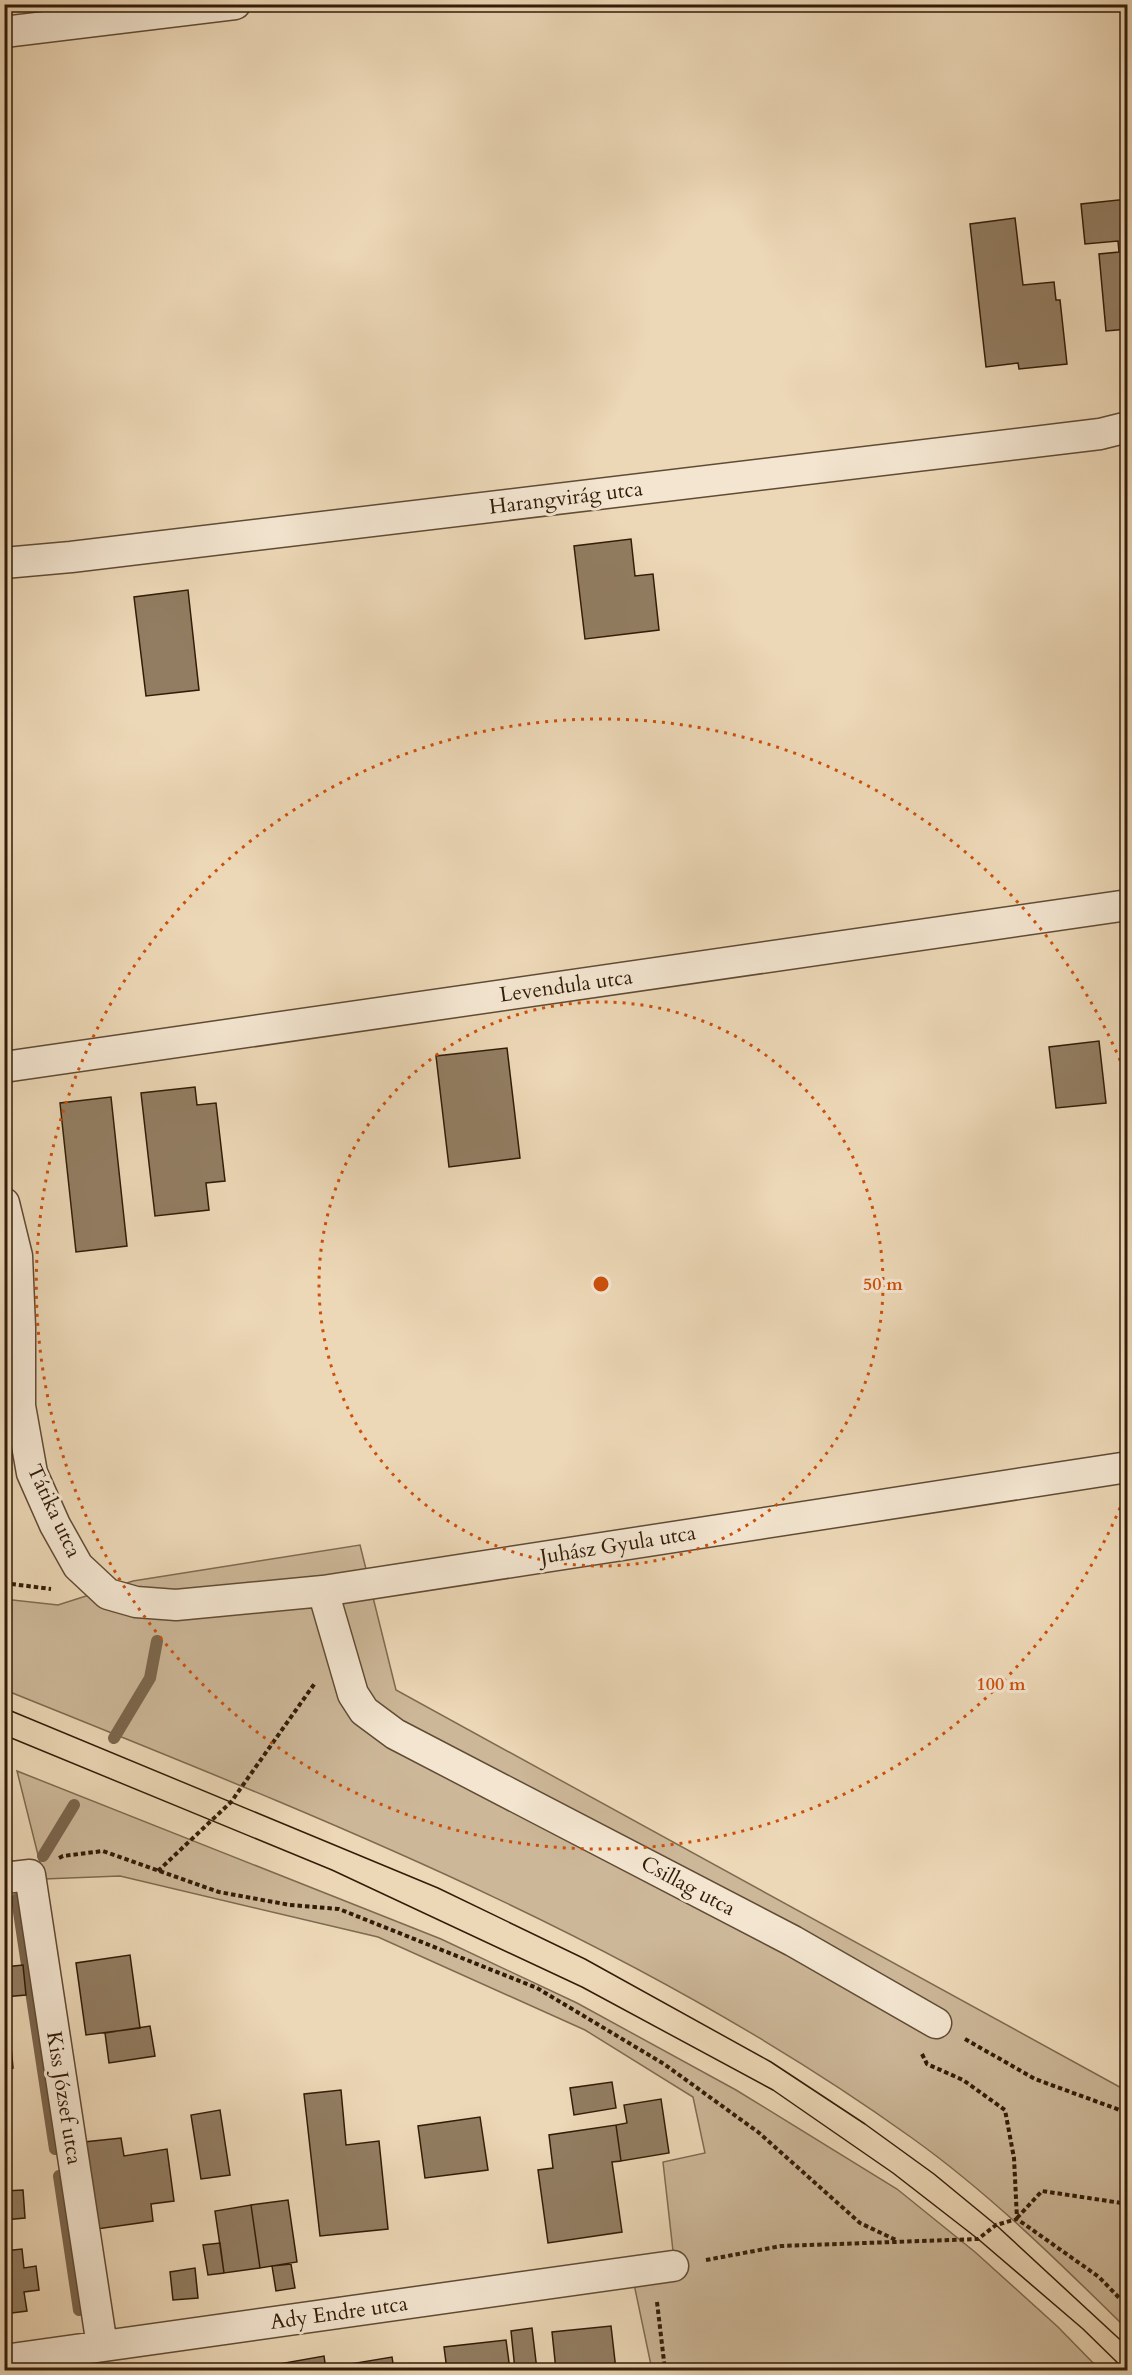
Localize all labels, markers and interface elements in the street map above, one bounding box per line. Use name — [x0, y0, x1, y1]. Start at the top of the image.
street label: Harangvirág utca — [488, 474, 644, 522]
street label: Levendula utca — [498, 962, 634, 1010]
text: 50 m — [863, 1272, 903, 1297]
centre of rings — [591, 1274, 611, 1294]
street label: Tátika utca — [20, 1460, 88, 1562]
street label: Juhász Gyula utca — [535, 1518, 698, 1572]
text: 100 m — [976, 1672, 1026, 1697]
street label: Csillag utca — [636, 1849, 740, 1923]
street label: Kiss József utca — [39, 2029, 89, 2167]
street label: Ady Endre utca — [268, 2289, 410, 2337]

